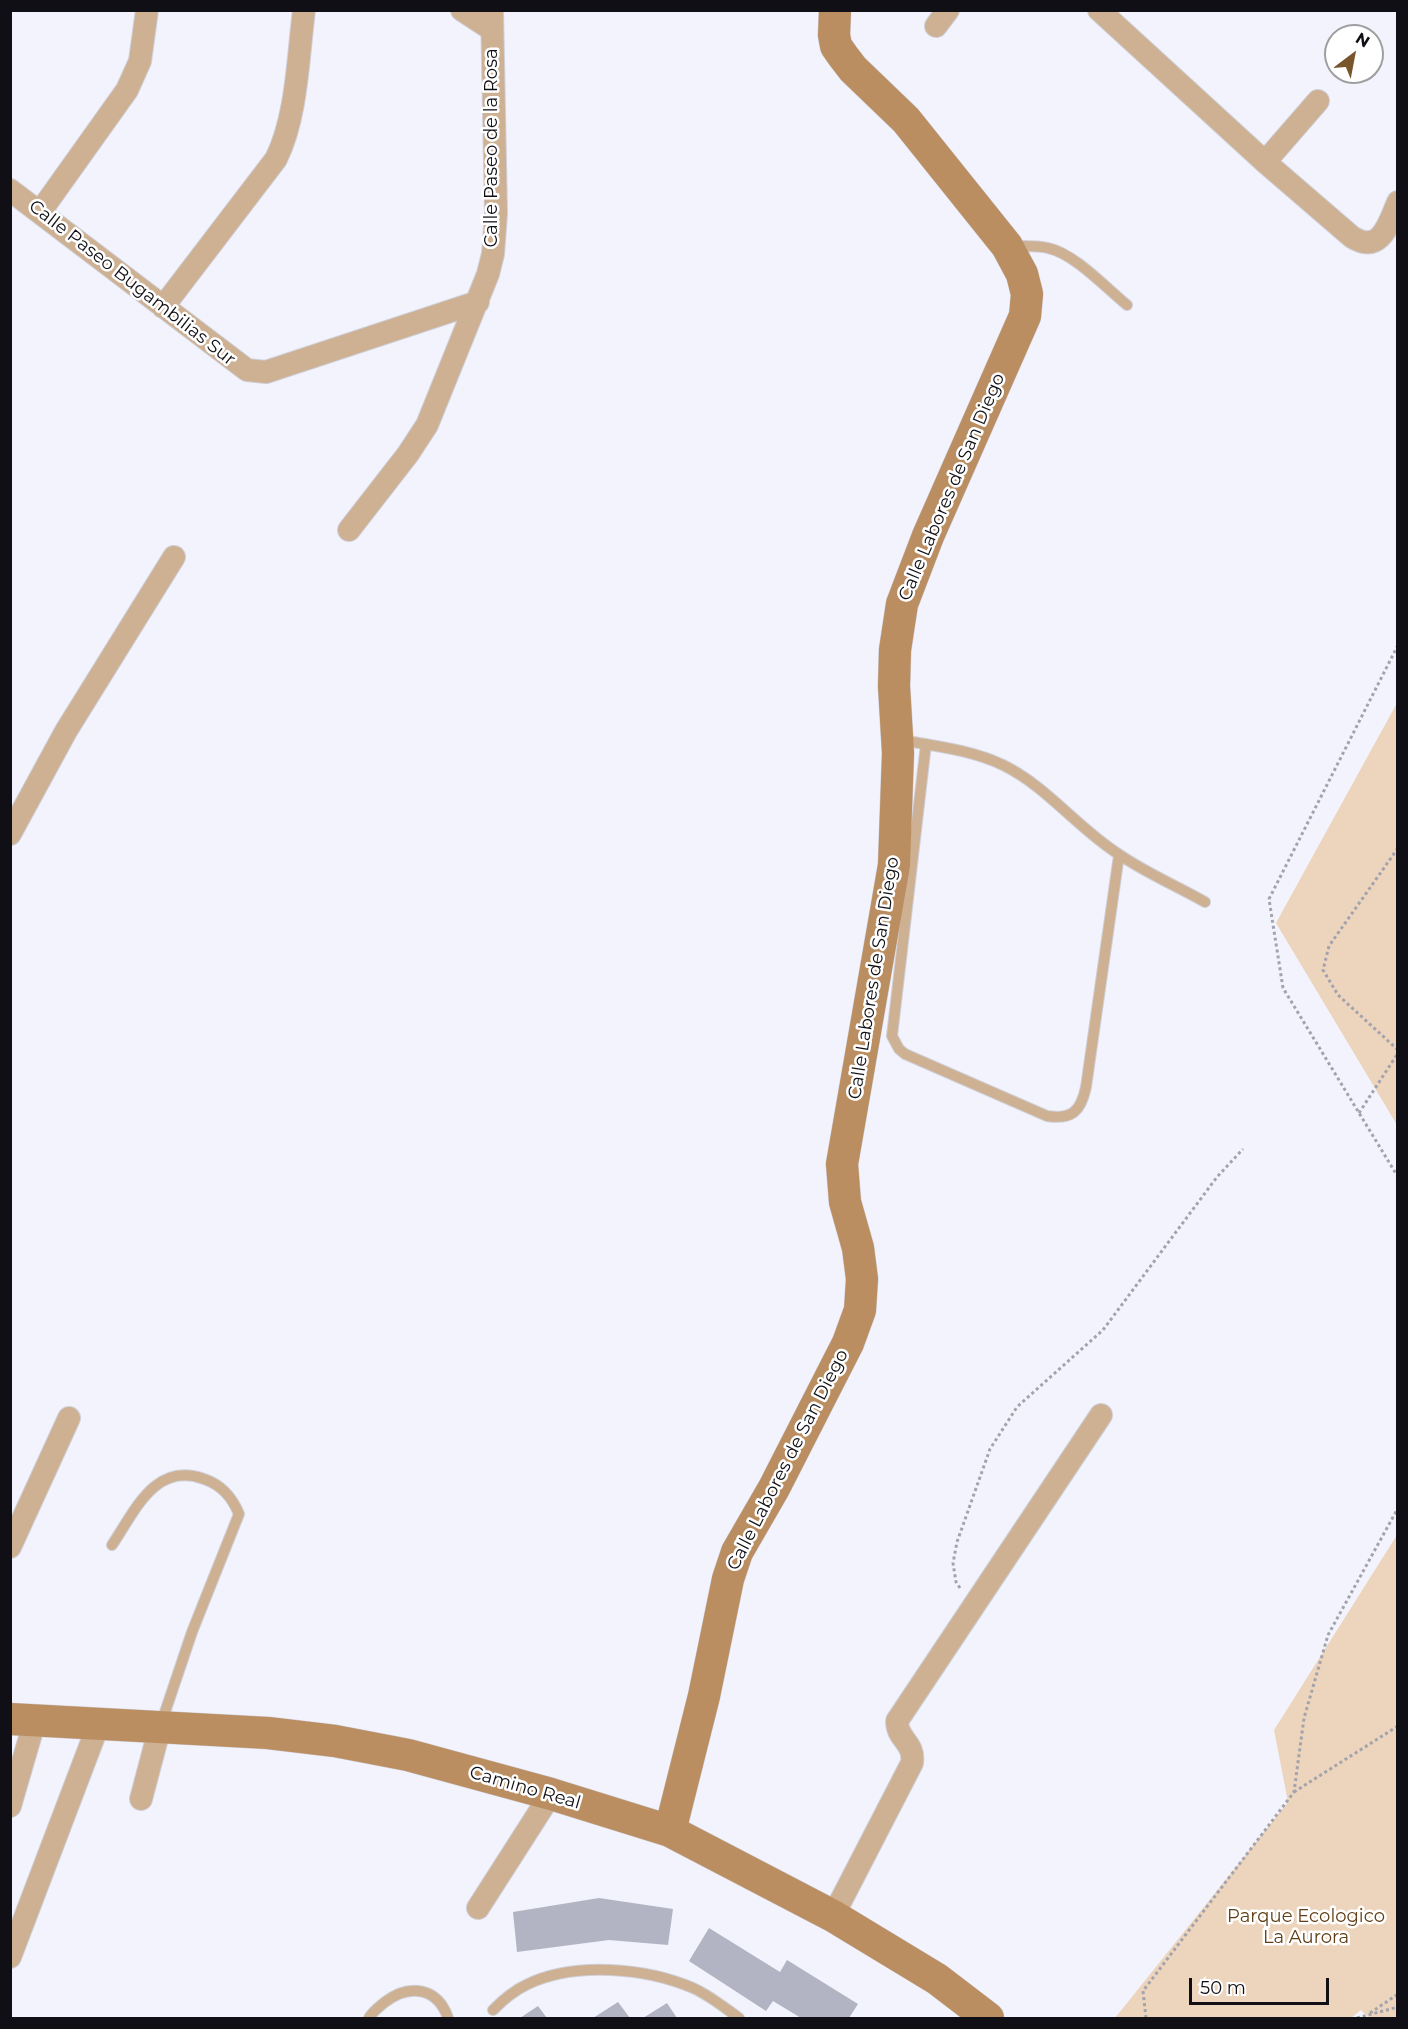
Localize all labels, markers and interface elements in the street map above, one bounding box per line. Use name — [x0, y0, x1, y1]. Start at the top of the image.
north arrow — [1324, 24, 1384, 84]
text: N — [1352, 29, 1373, 51]
street label: Calle Paseo de la Rosa — [481, 48, 503, 248]
street label: Calle Paseo Bugambilias Sur — [24, 196, 240, 370]
street label: Calle Labores de San Diego — [894, 370, 1010, 604]
street label: Calle Labores de San Diego — [844, 855, 904, 1101]
street label: Calle Labores de San Diego — [723, 1346, 853, 1574]
street label: Camino Real — [467, 1762, 583, 1814]
park label: Parque Ecologico La Aurora — [1227, 1906, 1385, 1948]
scale bar — [1192, 1966, 1332, 2004]
text: 50 m — [1200, 1977, 1246, 1999]

